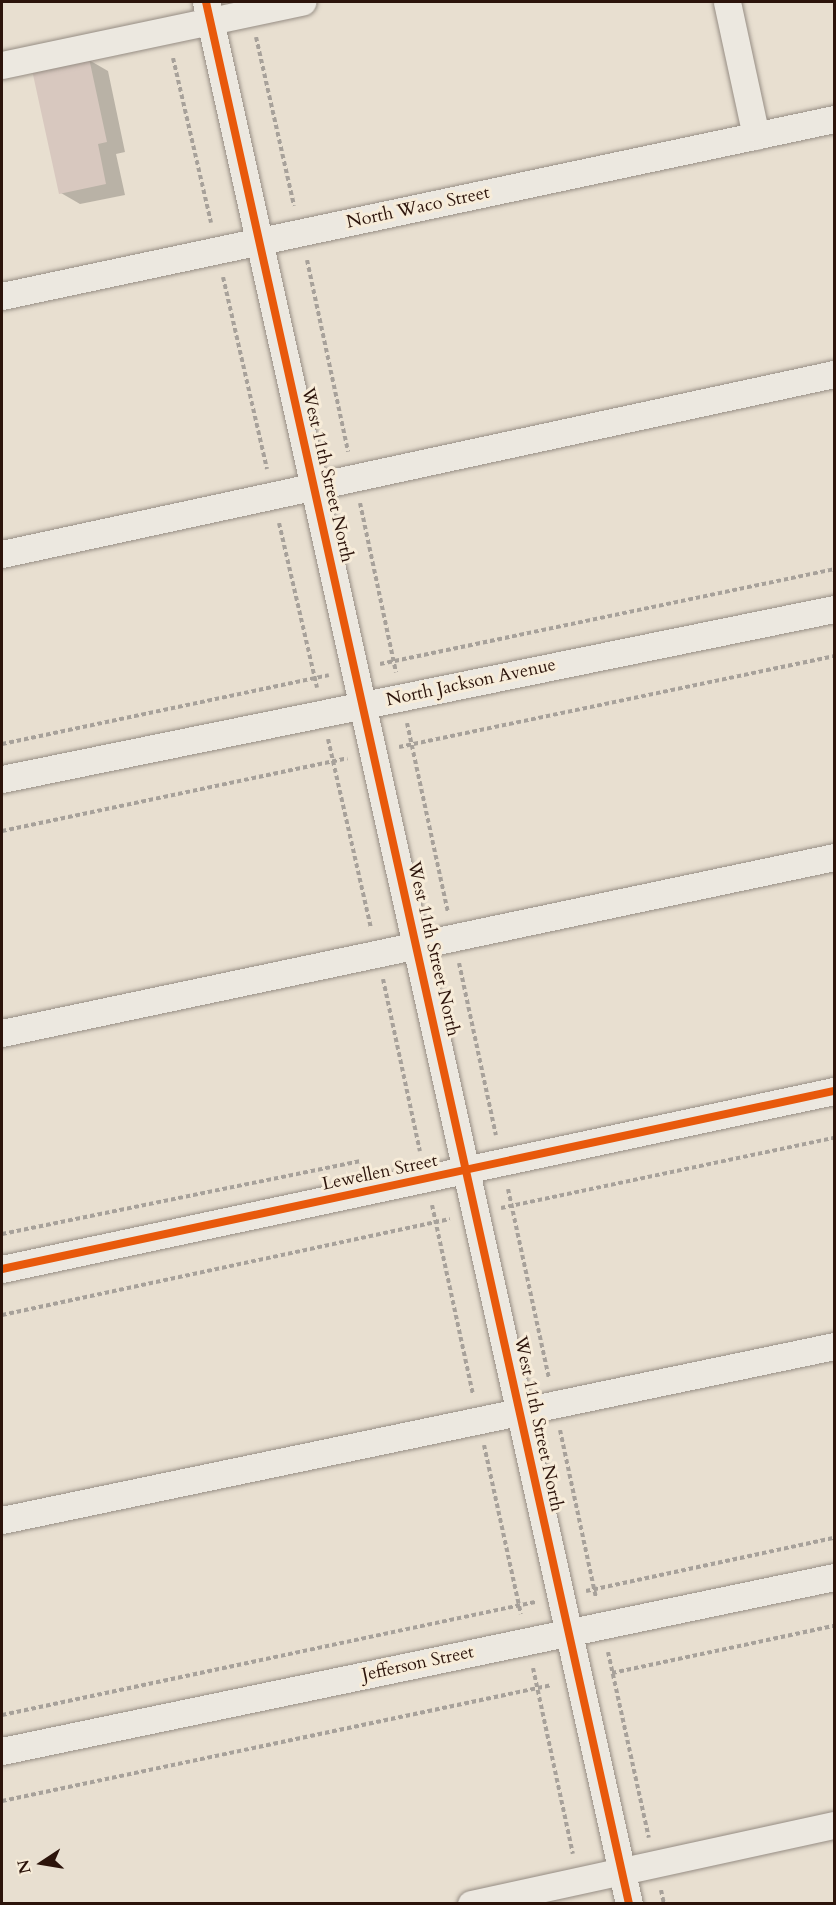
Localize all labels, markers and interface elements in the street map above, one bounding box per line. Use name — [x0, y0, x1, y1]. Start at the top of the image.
street label: North Waco Street — [344, 182, 492, 234]
street label: West 11th Street North — [296, 385, 358, 565]
street label: North Jackson Avenue — [384, 654, 558, 712]
street label: West 11th Street North — [402, 859, 464, 1039]
street label: Lewellen Street — [320, 1150, 440, 1196]
street label: West 11th Street North — [509, 1334, 567, 1514]
street label: Jefferson Street — [360, 1642, 476, 1686]
north arrow — [12, 1833, 72, 1893]
text: N — [12, 1858, 37, 1876]

